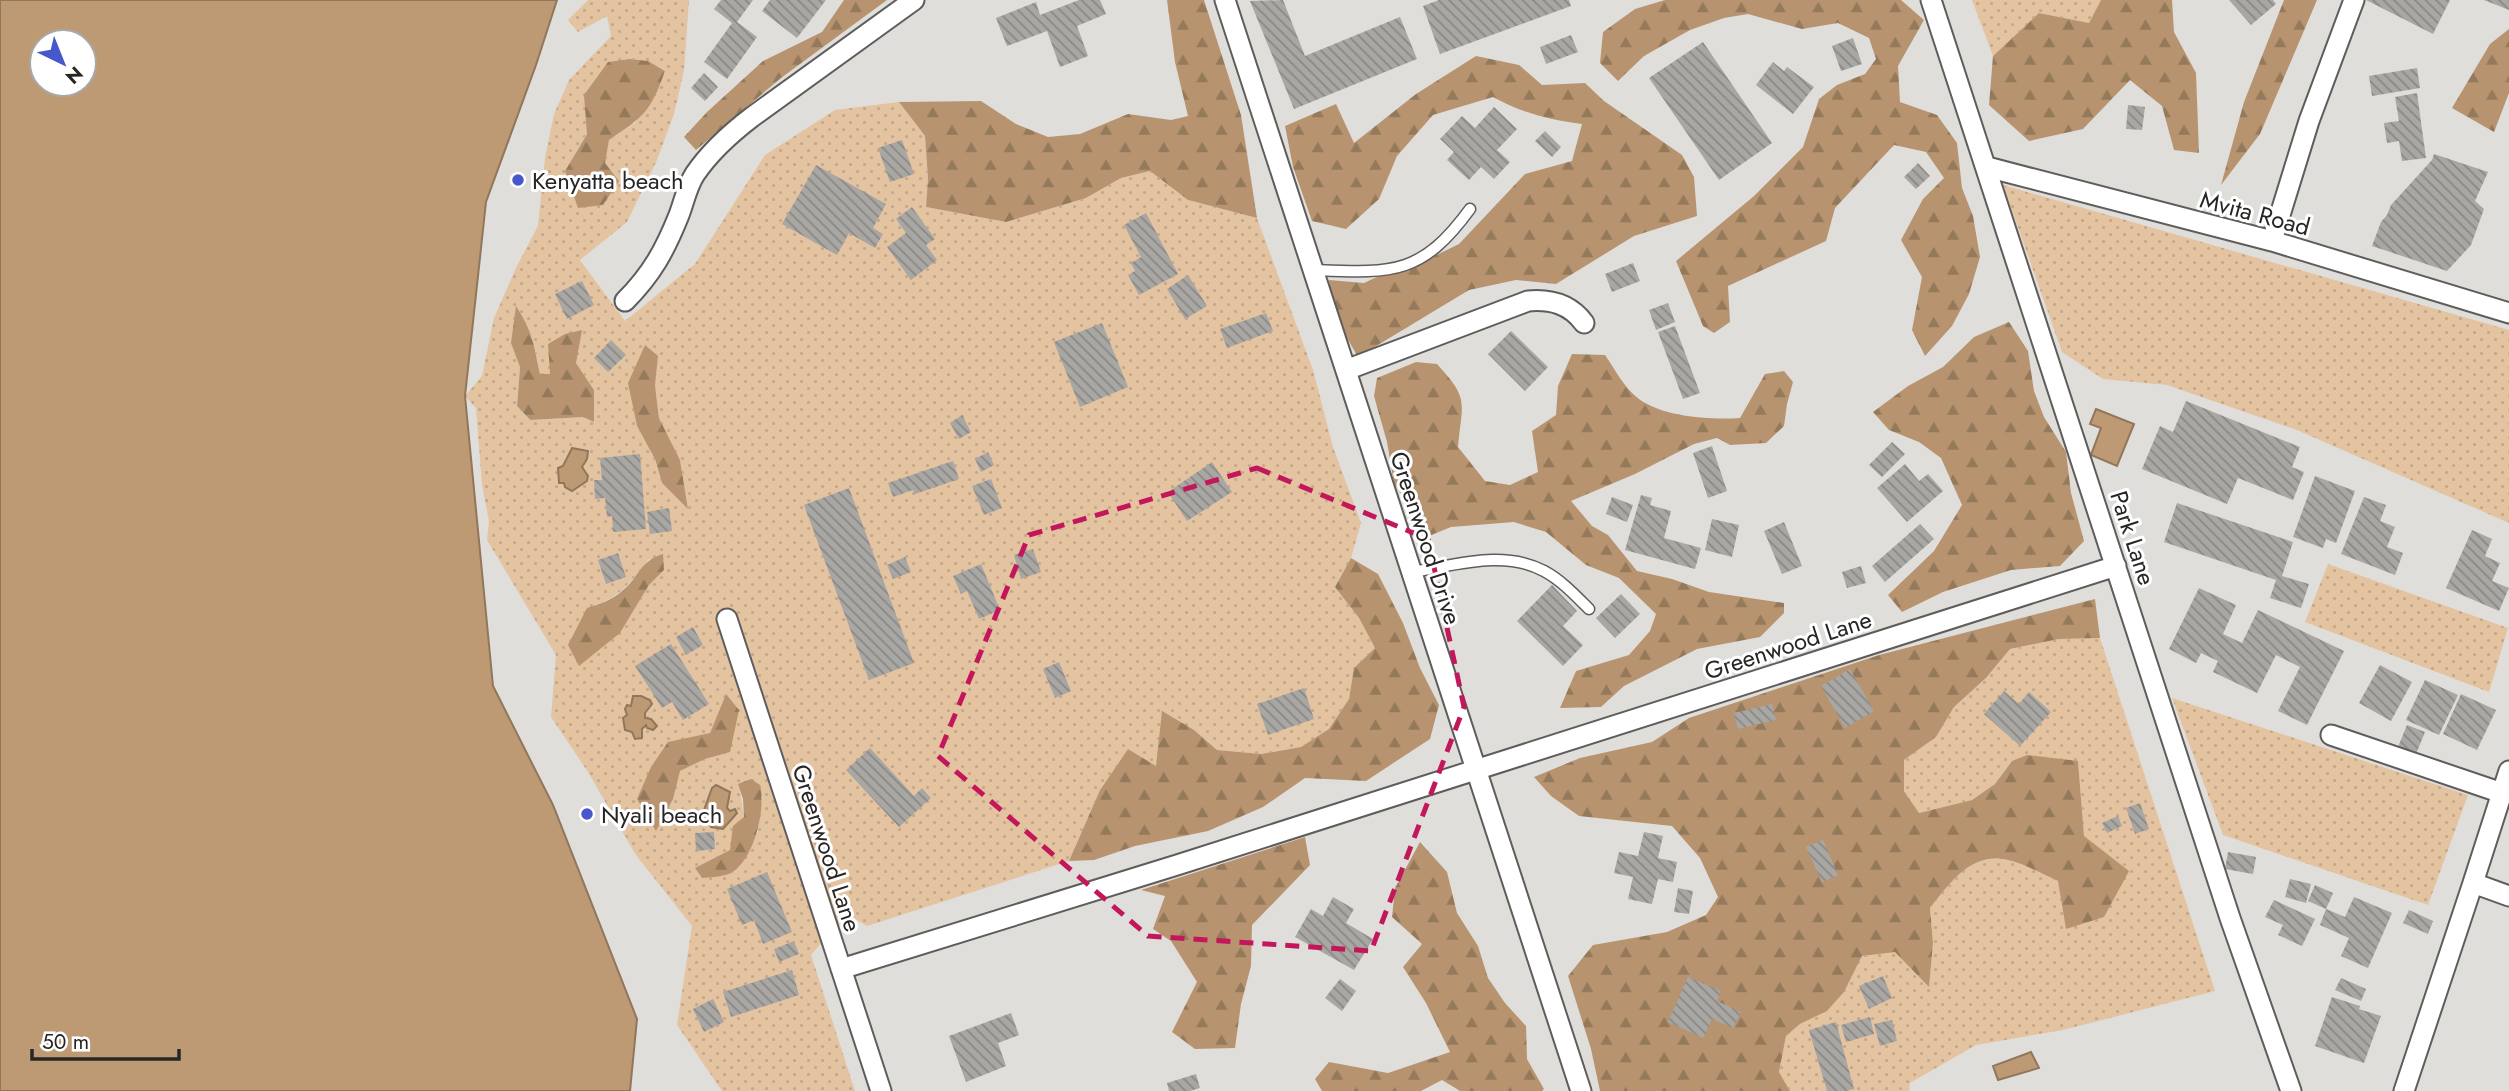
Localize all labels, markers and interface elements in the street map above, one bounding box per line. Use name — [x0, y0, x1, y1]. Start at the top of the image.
north arrow — [28, 28, 98, 98]
text: N — [60, 60, 89, 90]
place label: Kenyatta beach — [532, 163, 684, 198]
marker: Kenyatta beach — [510, 172, 526, 188]
street label: Mvita Road — [2196, 182, 2314, 244]
street label: Greenwood Drive — [1382, 447, 1470, 629]
street label: Park Lane — [2101, 486, 2165, 590]
street label: Greenwood Lane — [1700, 601, 1876, 689]
street label: Greenwood Lane — [783, 760, 871, 936]
place label: Nyali beach — [601, 797, 722, 832]
marker: Nyali beach — [579, 806, 595, 822]
scale bar — [32, 1018, 178, 1062]
text: 50 m — [42, 1027, 89, 1057]

